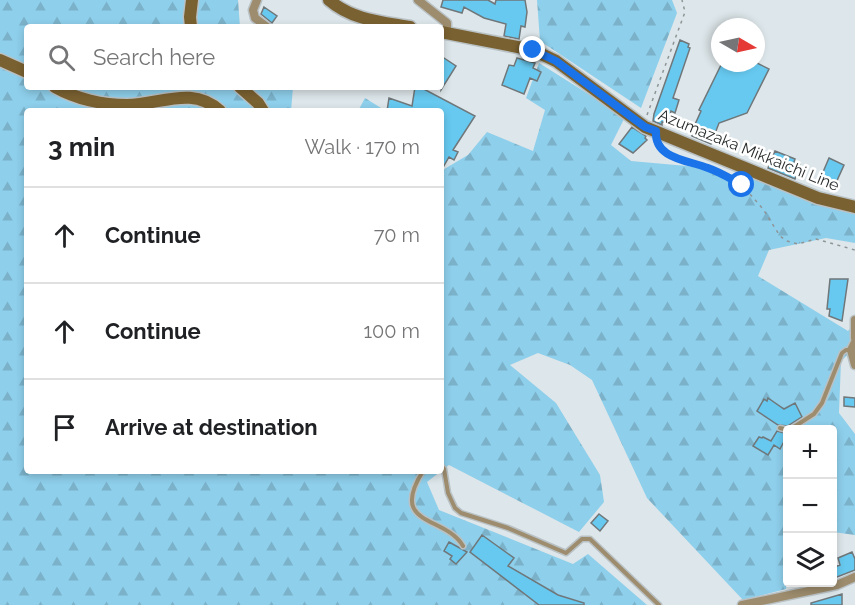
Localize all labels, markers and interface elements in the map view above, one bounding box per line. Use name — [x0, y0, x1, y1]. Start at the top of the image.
north arrow — [711, 18, 765, 72]
search box — [24, 24, 444, 90]
route end — [519, 36, 545, 62]
icon: search — [45, 41, 78, 74]
text: Search here — [93, 44, 215, 70]
street label: Azumazaka Mikkaichi Line — [656, 105, 842, 195]
text: 3 min — [48, 132, 115, 162]
text: Walk · 170 m — [304, 135, 420, 159]
route start — [728, 171, 754, 197]
icon: ahead — [48, 219, 81, 252]
text: Continue — [105, 222, 201, 248]
text: 70 m — [374, 223, 420, 247]
icon: ahead — [48, 315, 81, 348]
text: Continue — [105, 318, 201, 344]
text: 100 m — [363, 319, 420, 343]
icon: arrive — [48, 411, 81, 444]
text: Arrive at destination — [105, 414, 318, 440]
map controls — [783, 425, 837, 587]
button: + — [783, 425, 837, 479]
button: − — [783, 479, 837, 533]
button: layers — [783, 533, 837, 587]

